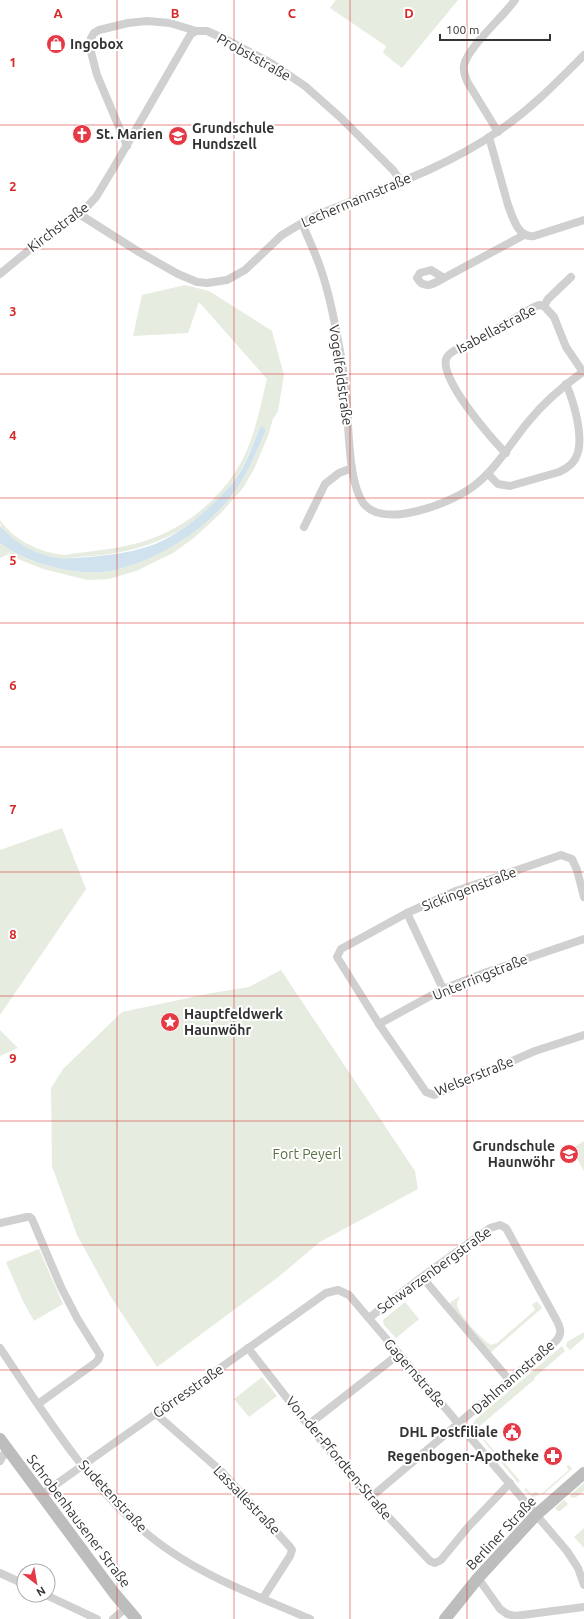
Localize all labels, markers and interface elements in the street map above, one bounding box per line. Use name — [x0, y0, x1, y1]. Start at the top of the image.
text: A — [53, 6, 63, 20]
text: B — [171, 6, 180, 20]
text: C — [288, 6, 297, 20]
text: D — [404, 6, 414, 20]
scale bar — [440, 16, 550, 42]
text: 100 m — [446, 23, 479, 36]
street label: Probststraße — [214, 30, 294, 84]
shop icon: Ingobox — [45, 33, 67, 55]
place label: Ingobox — [70, 36, 124, 52]
text: 1 — [9, 55, 17, 69]
place label: Grundschule Hundszell — [192, 120, 274, 152]
church icon: St. Marien — [71, 123, 93, 145]
school or university icon: Grundschule Hundszell — [167, 125, 189, 147]
place label: St. Marien — [96, 126, 163, 142]
street label: Lechermannstraße — [299, 170, 413, 230]
text: 2 — [9, 179, 17, 193]
street label: Kirchstraße — [24, 199, 92, 255]
street label: Isabellastraße — [454, 301, 538, 357]
text: 3 — [9, 304, 17, 318]
street label: Vogelfeldstraße — [326, 324, 356, 426]
text: 4 — [9, 428, 17, 442]
text: 5 — [9, 553, 17, 567]
text: 6 — [9, 678, 17, 692]
text: 7 — [9, 802, 17, 816]
street label: Sickingenstraße — [420, 864, 518, 914]
text: 8 — [9, 927, 17, 941]
street label: Unterringstraße — [430, 951, 530, 1003]
place label: Hauptfeldwerk Haunwöhr — [184, 1006, 283, 1038]
place icon: Hauptfeldwerk Haunwöhr — [159, 1011, 181, 1033]
text: 9 — [9, 1051, 17, 1065]
street label: Welserstraße — [432, 1053, 516, 1099]
place label: Grundschule Haunwöhr — [473, 1138, 555, 1170]
school or university icon: Grundschule Haunwöhr — [558, 1143, 580, 1165]
park label: Fort Peyerl — [273, 1146, 342, 1162]
street label: Schwarzenbergstraße — [374, 1223, 494, 1317]
street label: Gagernstraße — [381, 1335, 449, 1411]
street label: Dahlmannstraße — [468, 1337, 558, 1417]
street label: Görresstraße — [150, 1361, 226, 1421]
street label: Von-der-Pfordten-Straße — [283, 1393, 395, 1523]
public building icon: DHL Postfiliale — [501, 1421, 523, 1443]
place label: DHL Postfiliale — [399, 1424, 498, 1440]
pharmacy icon: Regenbogen-Apotheke — [542, 1445, 564, 1467]
place label: Regenbogen-Apotheke — [387, 1448, 539, 1464]
street label: Schrobenhausener Straße — [24, 1452, 134, 1590]
street label: Sudetenstraße — [76, 1457, 150, 1535]
street label: Lassallestraße — [210, 1462, 284, 1538]
street label: Berliner Straße — [463, 1493, 539, 1573]
north arrow — [16, 1563, 56, 1603]
text: N — [35, 1584, 48, 1599]

